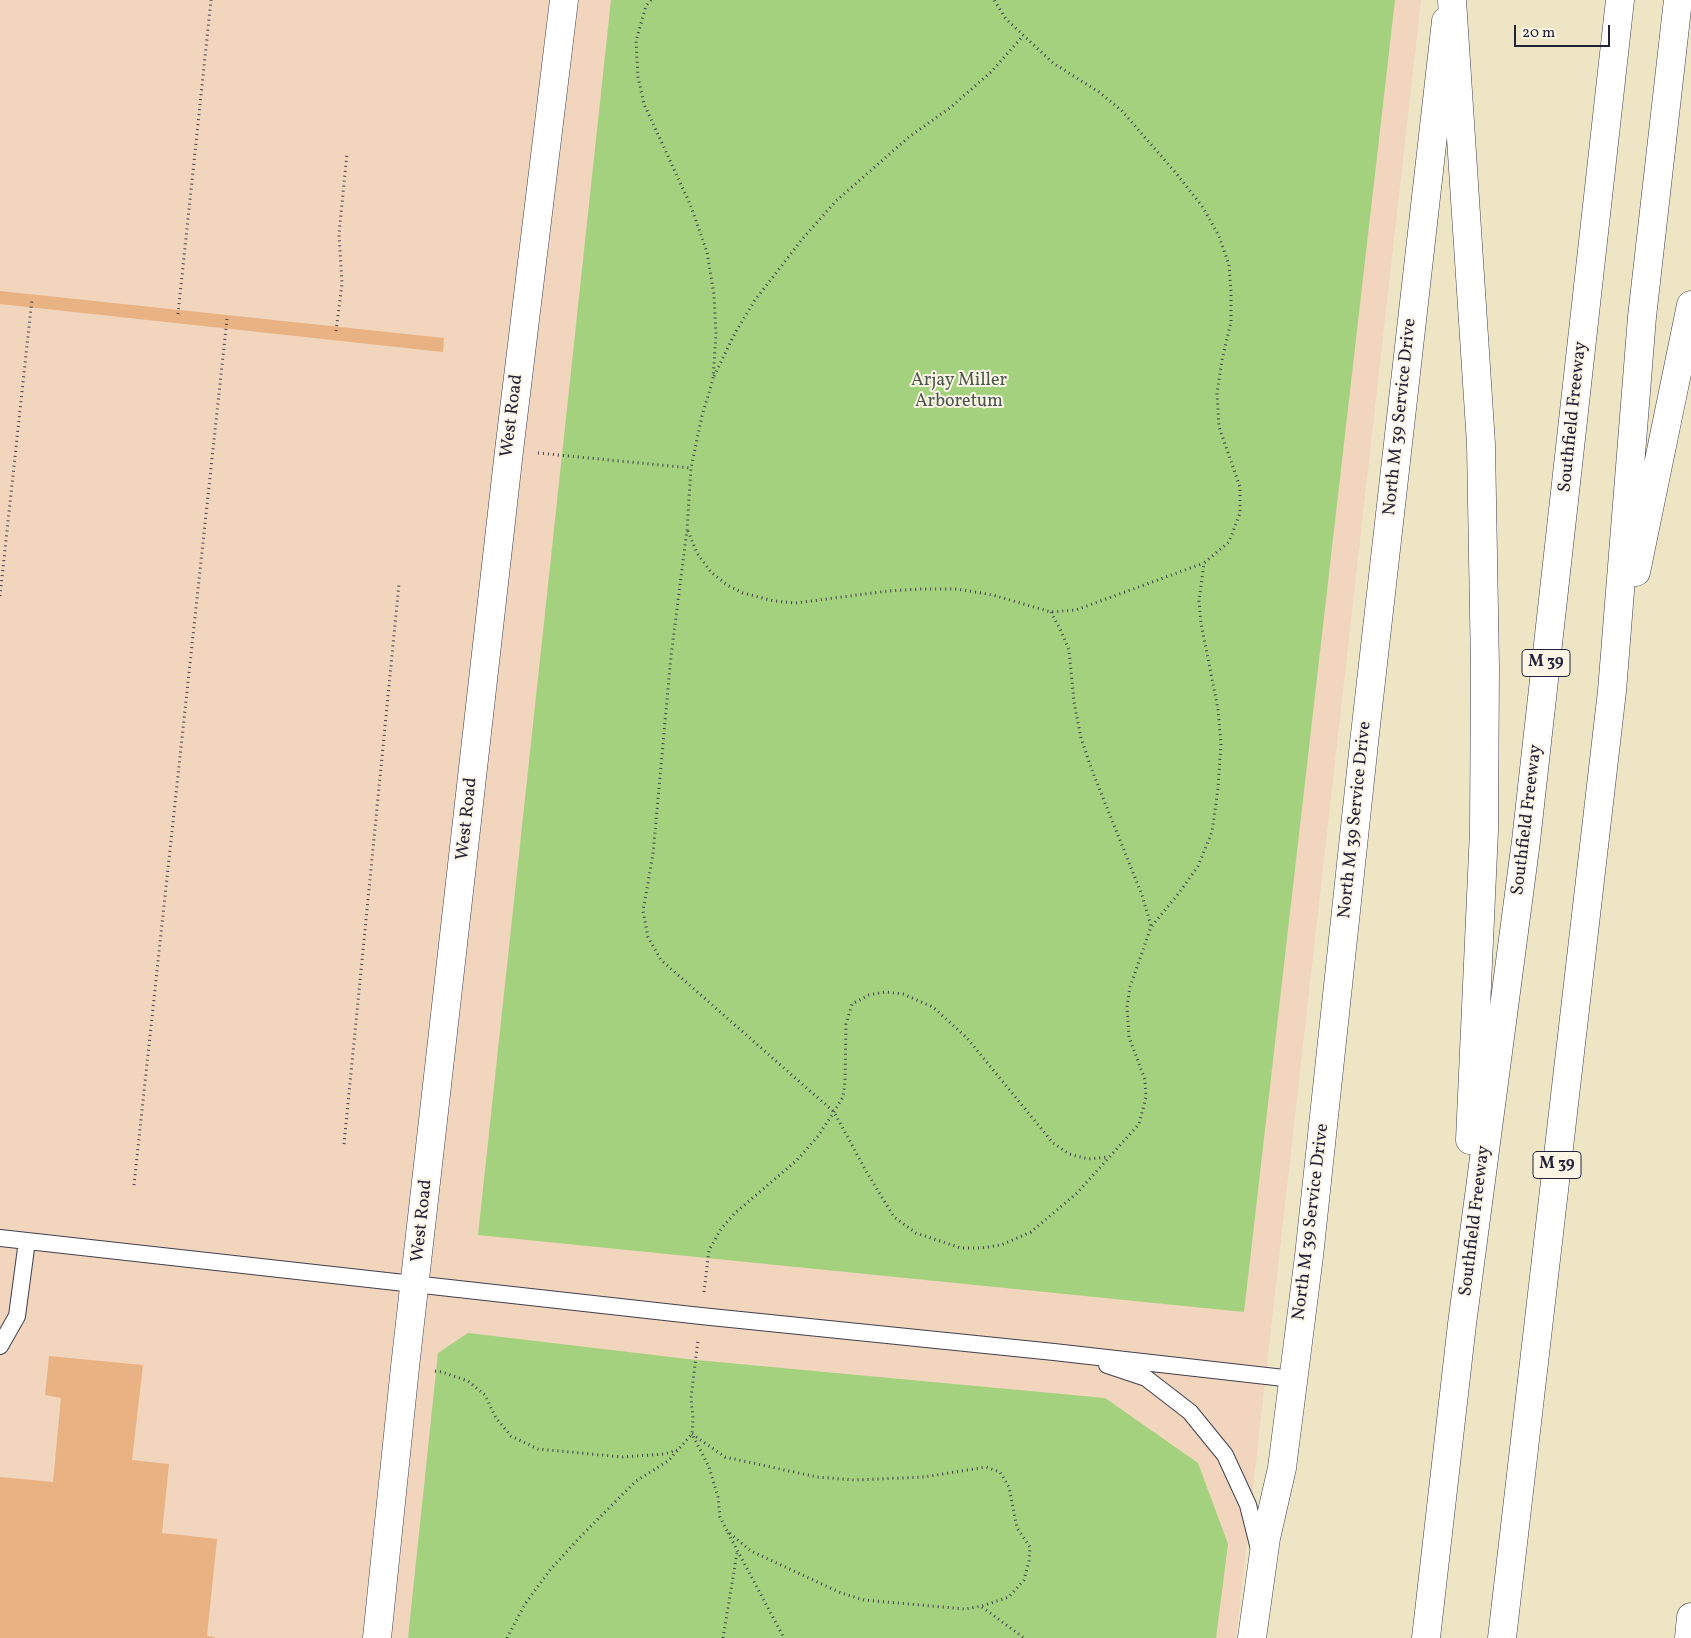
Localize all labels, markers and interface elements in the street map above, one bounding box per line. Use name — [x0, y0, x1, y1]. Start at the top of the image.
scale bar — [1516, 15, 1612, 47]
text: 20 m — [1522, 23, 1555, 44]
street label: North M 39 Service Drive — [1380, 317, 1422, 517]
street label: Southfield Freeway — [1555, 340, 1593, 494]
park label: Arjay Miller Arboretum — [911, 371, 1007, 414]
street label: West Road — [497, 373, 529, 459]
road number: M 39 — [1522, 650, 1570, 676]
street label: North M 39 Service Drive — [1335, 720, 1377, 920]
street label: Southfield Freeway — [1508, 743, 1548, 897]
street label: West Road — [453, 776, 483, 862]
street label: North M 39 Service Drive — [1289, 1122, 1335, 1322]
street label: Southfield Freeway — [1456, 1144, 1496, 1298]
road number: M 39 — [1533, 1152, 1581, 1178]
street label: West Road — [408, 1178, 438, 1264]

